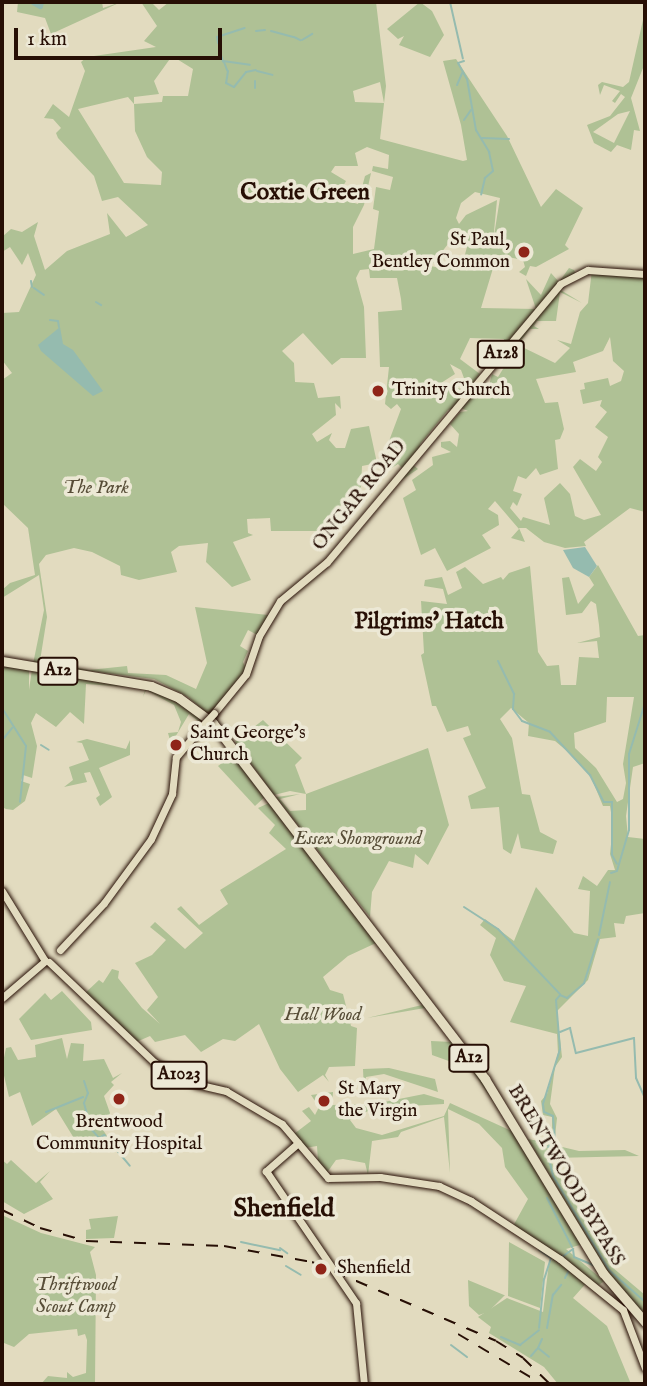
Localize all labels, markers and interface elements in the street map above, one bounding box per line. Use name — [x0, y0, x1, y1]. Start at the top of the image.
scale bar — [18, 14, 226, 58]
text: 1 km — [27, 26, 67, 53]
district label: Coxtie Green — [240, 179, 370, 207]
place label: St Paul, Bentley Common — [371, 230, 510, 274]
marker: St Paul, Bentley Common — [516, 244, 532, 260]
road number: A128 — [476, 340, 526, 368]
place label: Trinity Church — [392, 380, 510, 402]
marker: Trinity Church — [370, 383, 386, 399]
street label: ONGAR ROAD — [309, 436, 411, 556]
park label: The Park — [63, 478, 129, 500]
district label: Pilgrims' Hatch — [354, 608, 504, 636]
road number: A12 — [37, 656, 79, 686]
place label: Saint George's Church — [190, 723, 306, 767]
marker: Saint George's Church — [168, 737, 184, 753]
park label: Essex Showground — [294, 829, 422, 851]
park label: Hall Wood — [285, 1005, 361, 1027]
road number: A12 — [448, 1044, 490, 1072]
road number: A1023 — [149, 1060, 209, 1090]
place label: St Mary the Virgin — [338, 1079, 417, 1123]
street label: BRENTWOOD BYPASS — [502, 1081, 628, 1271]
marker: Brentwood Community Hospital — [109, 1089, 129, 1109]
marker: St Mary the Virgin — [316, 1093, 332, 1109]
place label: Brentwood Community Hospital — [36, 1112, 202, 1156]
district label: Shenfield — [234, 1193, 334, 1225]
place label: Shenfield — [337, 1258, 411, 1280]
marker: Shenfield — [311, 1259, 331, 1279]
park label: Thriftwood Scout Camp — [35, 1275, 117, 1319]

